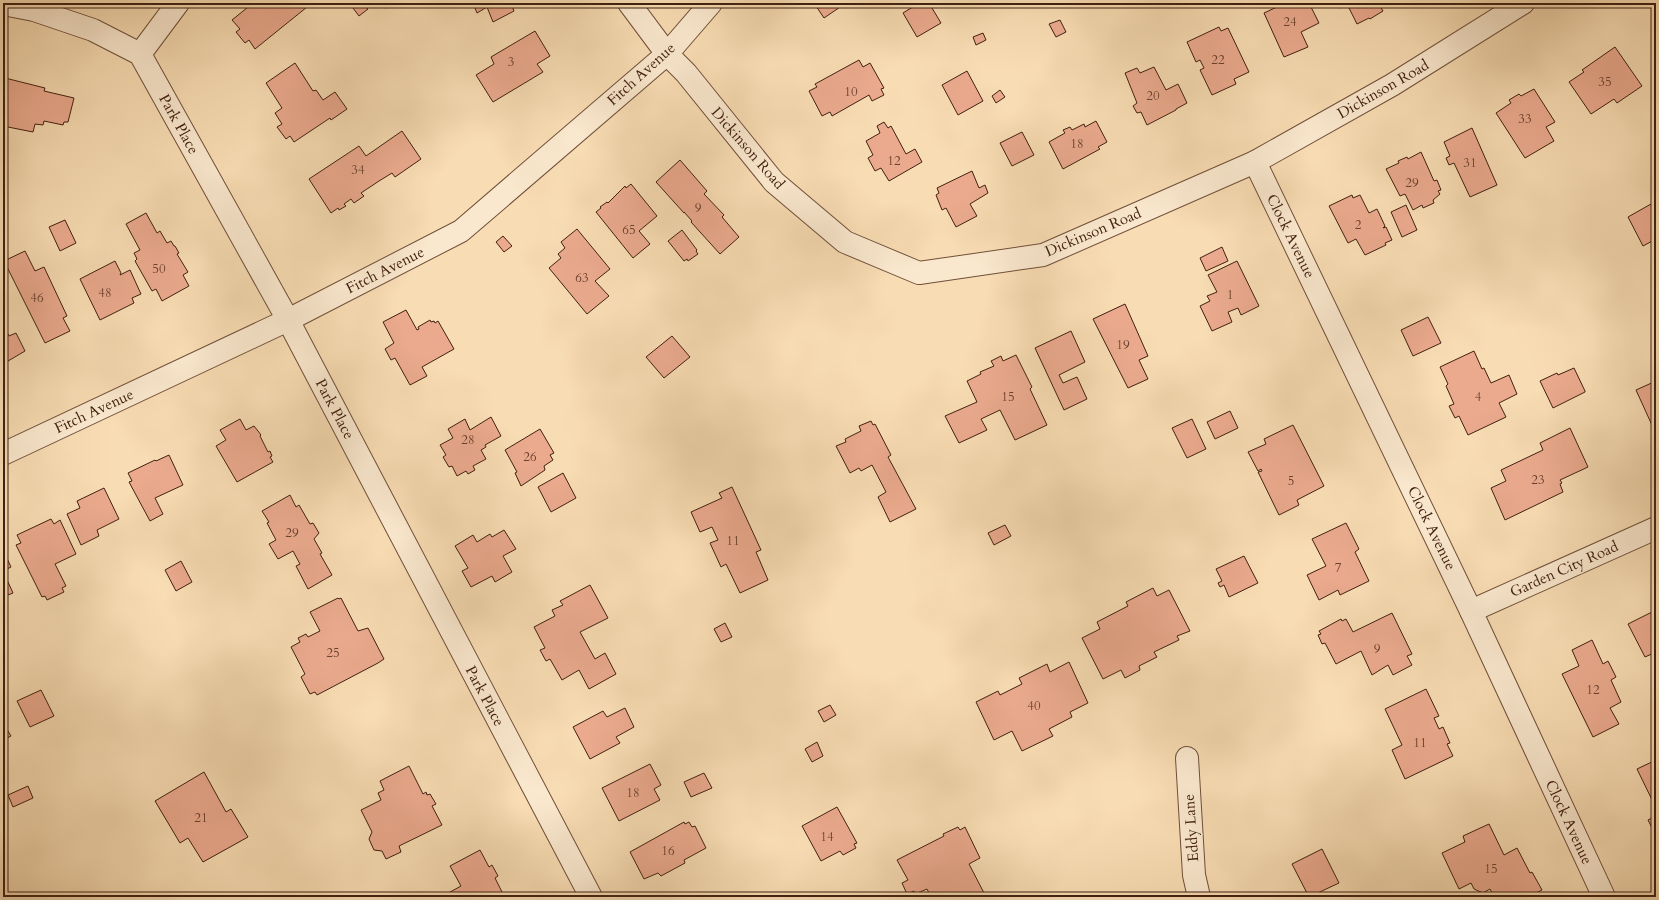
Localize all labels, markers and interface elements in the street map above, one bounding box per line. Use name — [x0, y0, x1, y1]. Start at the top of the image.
house number: 24 — [1283, 13, 1297, 31]
street label: Fitch Avenue — [603, 38, 680, 110]
house number: 22 — [1211, 51, 1225, 69]
house number: 3 — [508, 53, 514, 71]
street label: Dickinson Road — [1334, 55, 1432, 123]
house number: 35 — [1598, 73, 1612, 91]
house number: 10 — [844, 83, 858, 101]
house number: 20 — [1146, 87, 1160, 105]
street label: Park Place — [154, 90, 204, 158]
street label: Dickinson Road — [707, 103, 789, 193]
house number: 33 — [1518, 110, 1532, 128]
house number: 18 — [1070, 135, 1084, 153]
house number: 12 — [887, 152, 901, 170]
house number: 31 — [1463, 154, 1477, 172]
house number: 34 — [351, 161, 365, 179]
house number: 29 — [1405, 174, 1419, 192]
street label: Clock Avenue — [1262, 191, 1320, 281]
house number: 9 — [695, 199, 702, 217]
street label: Dickinson Road — [1042, 203, 1144, 261]
house number: 2 — [1355, 216, 1362, 234]
house number: 65 — [622, 221, 636, 239]
street label: Fitch Avenue — [342, 242, 428, 298]
house number: 50 — [152, 260, 166, 278]
house number: 63 — [575, 269, 589, 287]
house number: 48 — [98, 284, 112, 302]
house number: 1 — [1227, 286, 1233, 304]
house number: 46 — [30, 289, 44, 307]
house number: 19 — [1116, 336, 1130, 354]
street label: Park Place — [311, 375, 359, 443]
street label: Fitch Avenue — [51, 384, 137, 438]
house number: 15 — [1001, 388, 1015, 406]
house number: 4 — [1475, 388, 1482, 406]
house number: 28 — [461, 431, 475, 449]
house number: 26 — [523, 448, 537, 466]
house number: 23 — [1531, 471, 1545, 489]
house number: 5 — [1288, 472, 1294, 490]
street label: Clock Avenue — [1403, 483, 1461, 573]
house number: 29 — [285, 524, 299, 542]
house number: 11 — [726, 532, 740, 550]
street label: Garden City Road — [1507, 536, 1621, 602]
house number: 7 — [1335, 559, 1342, 577]
house number: 9 — [1374, 640, 1381, 658]
house number: 25 — [326, 644, 340, 662]
street label: Park Place — [461, 662, 509, 730]
house number: 12 — [1586, 681, 1600, 699]
house number: 40 — [1027, 697, 1041, 715]
house number: 11 — [1413, 734, 1427, 752]
street label: Clock Avenue — [1541, 777, 1597, 868]
house number: 18 — [626, 784, 640, 802]
street label: Eddy Lane — [1179, 793, 1203, 863]
house number: 21 — [194, 809, 208, 827]
house number: 14 — [820, 828, 834, 846]
house number: 16 — [661, 842, 675, 860]
house number: 15 — [1484, 860, 1498, 878]

